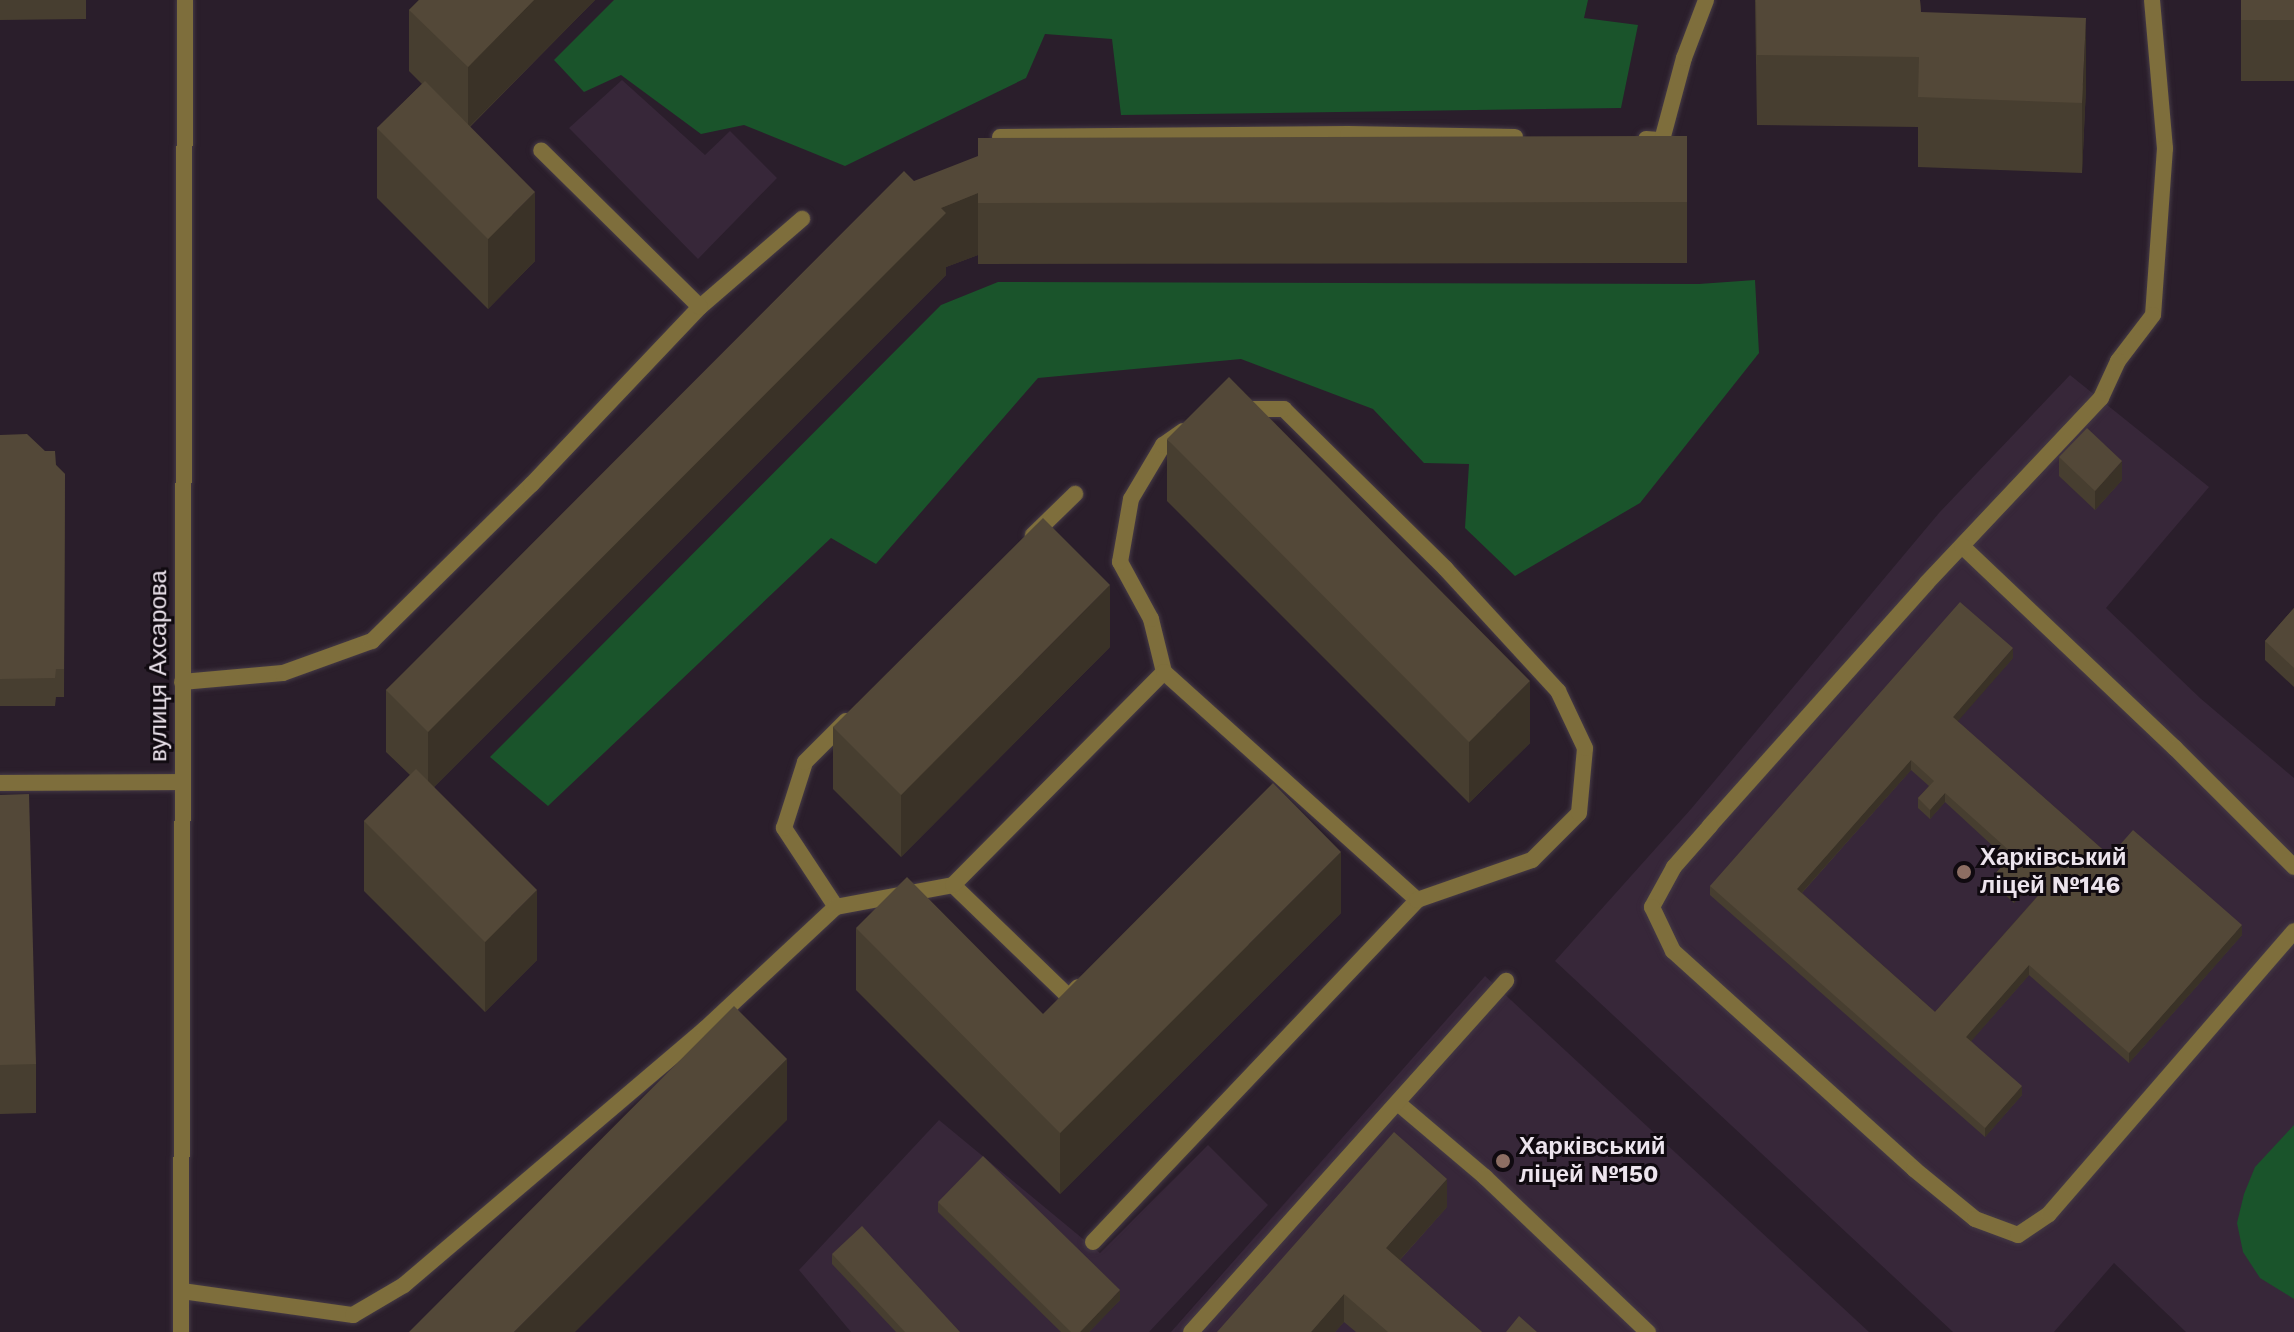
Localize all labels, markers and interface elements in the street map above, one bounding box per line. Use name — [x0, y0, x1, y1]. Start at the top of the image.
street label: вулиця Ахсарова — [145, 570, 173, 762]
place label: Харківський ліцей №146 — [1980, 844, 2126, 900]
marker: Харківський ліцей №146 — [1955, 863, 1973, 881]
place label: Харківський ліцей №150 — [1519, 1133, 1665, 1189]
marker: Харківський ліцей №150 — [1494, 1152, 1512, 1170]

